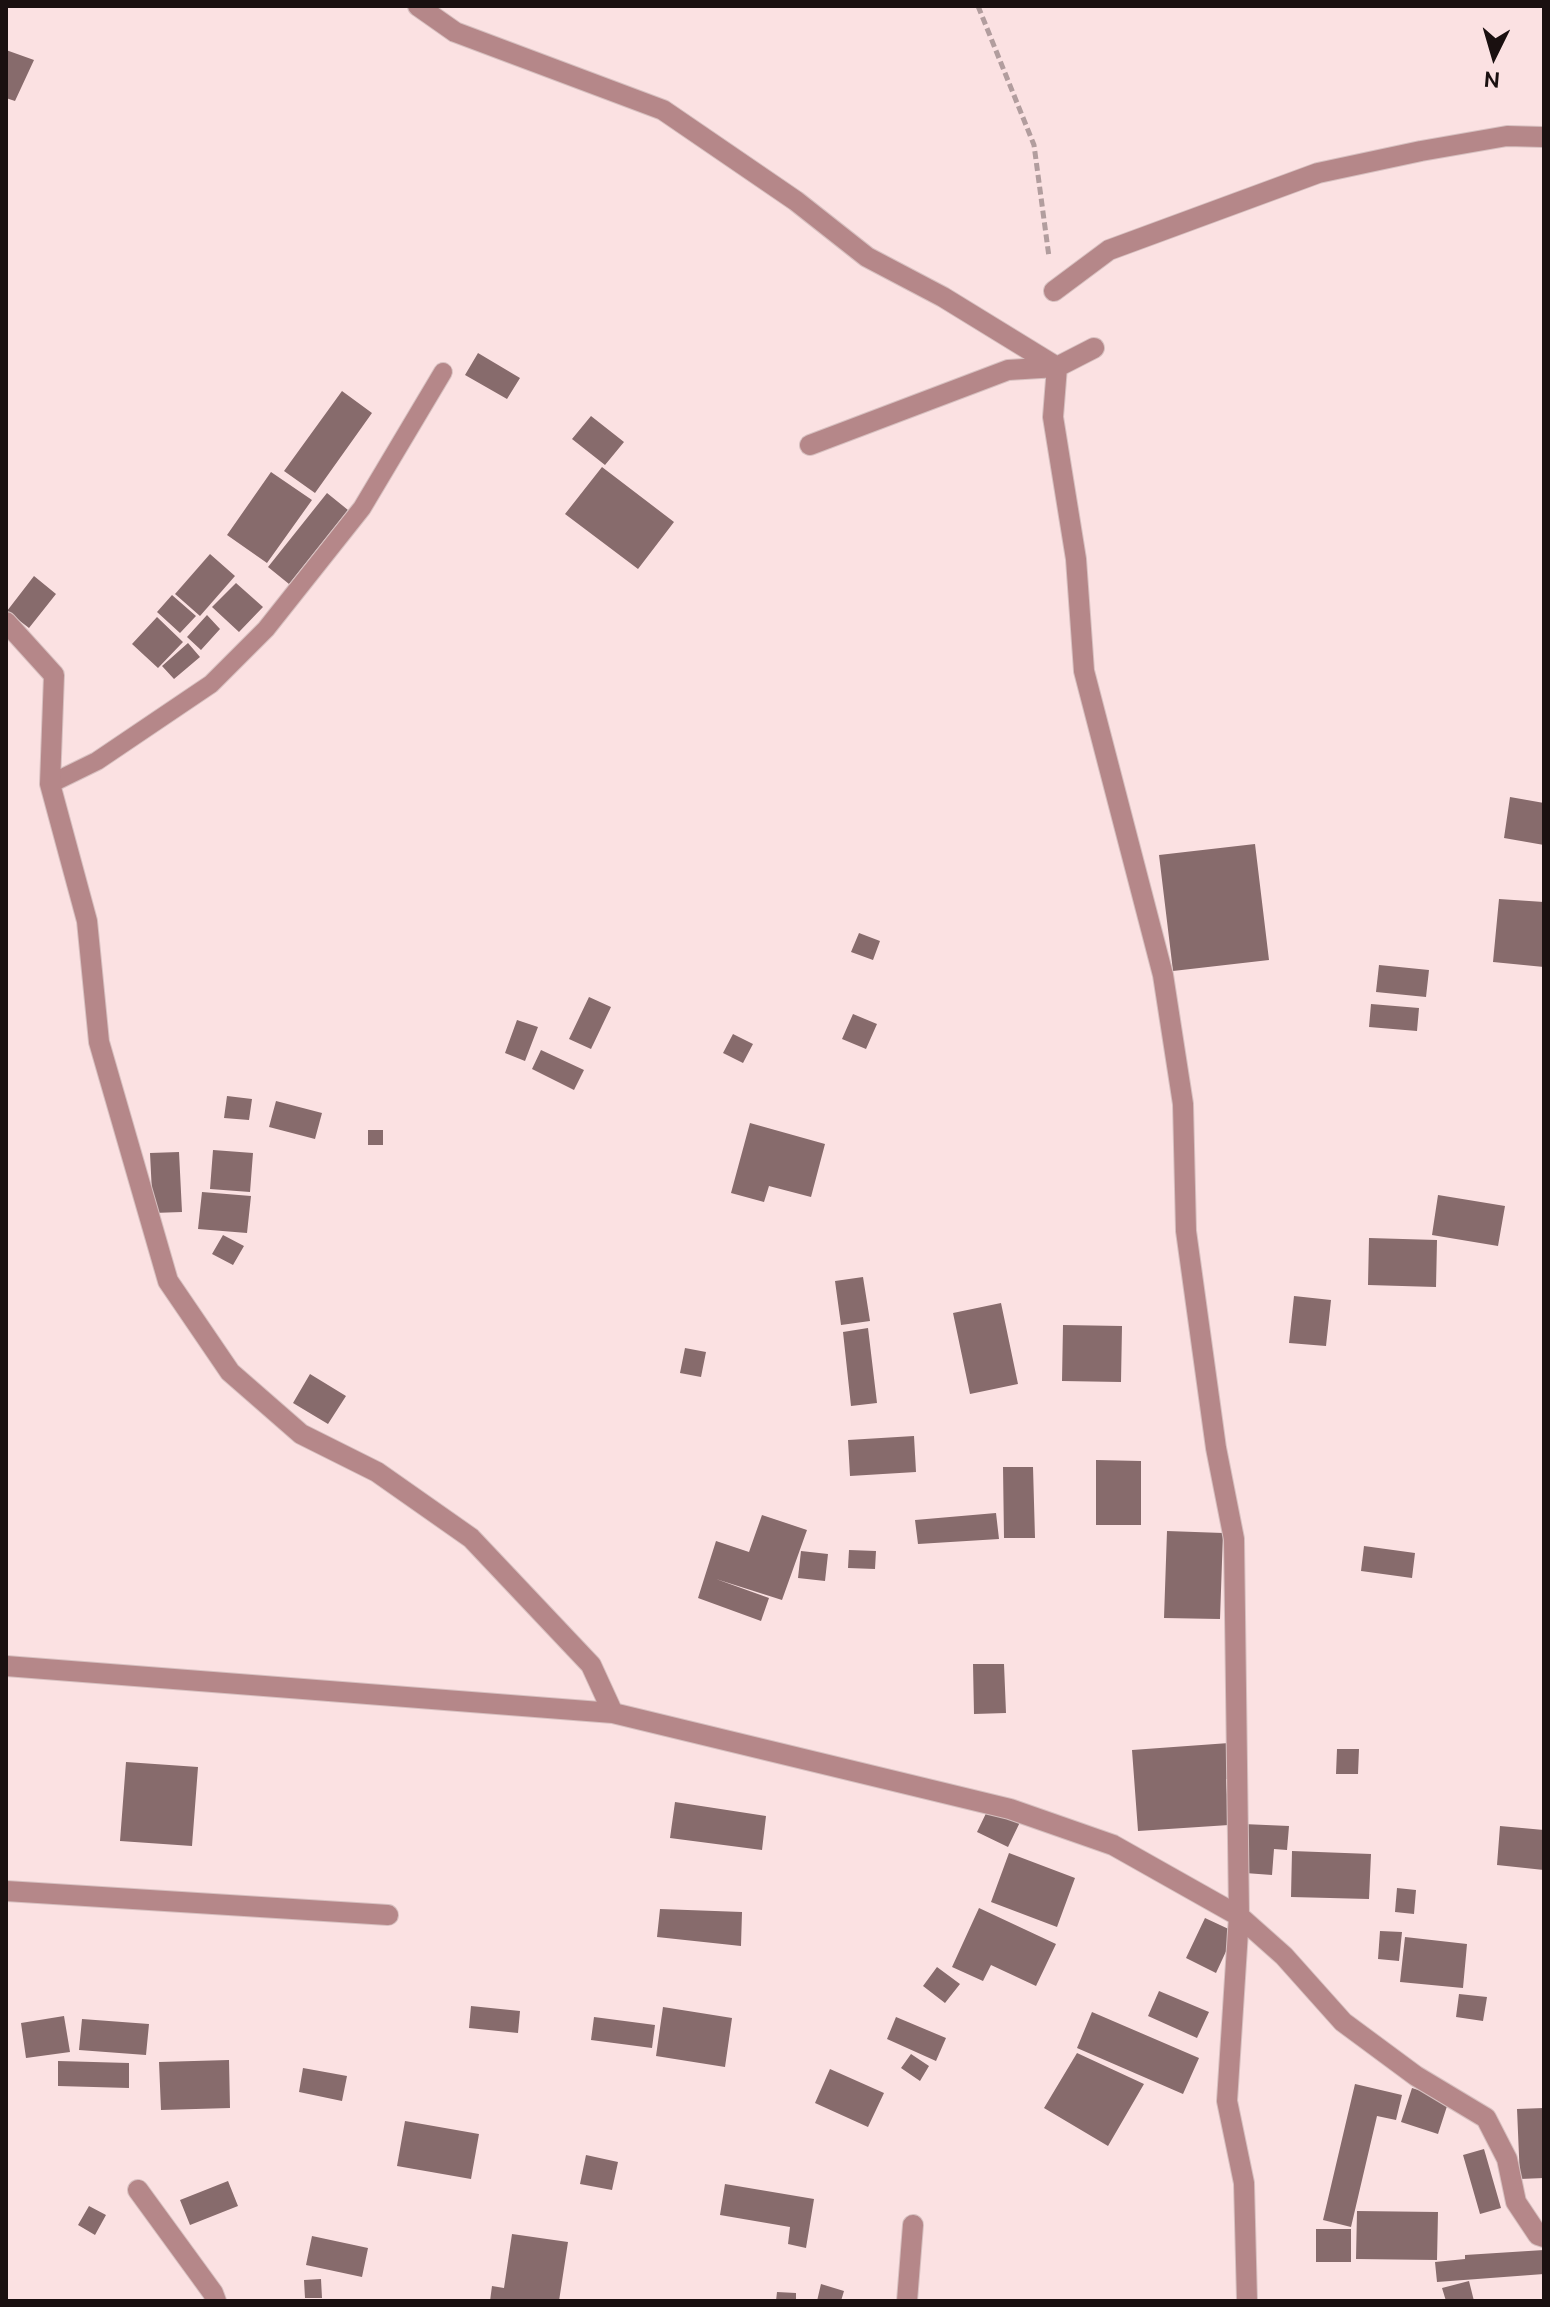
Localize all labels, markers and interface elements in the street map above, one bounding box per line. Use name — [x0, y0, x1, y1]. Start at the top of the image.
north arrow — [1454, 16, 1534, 96]
text: N — [1483, 67, 1501, 94]

